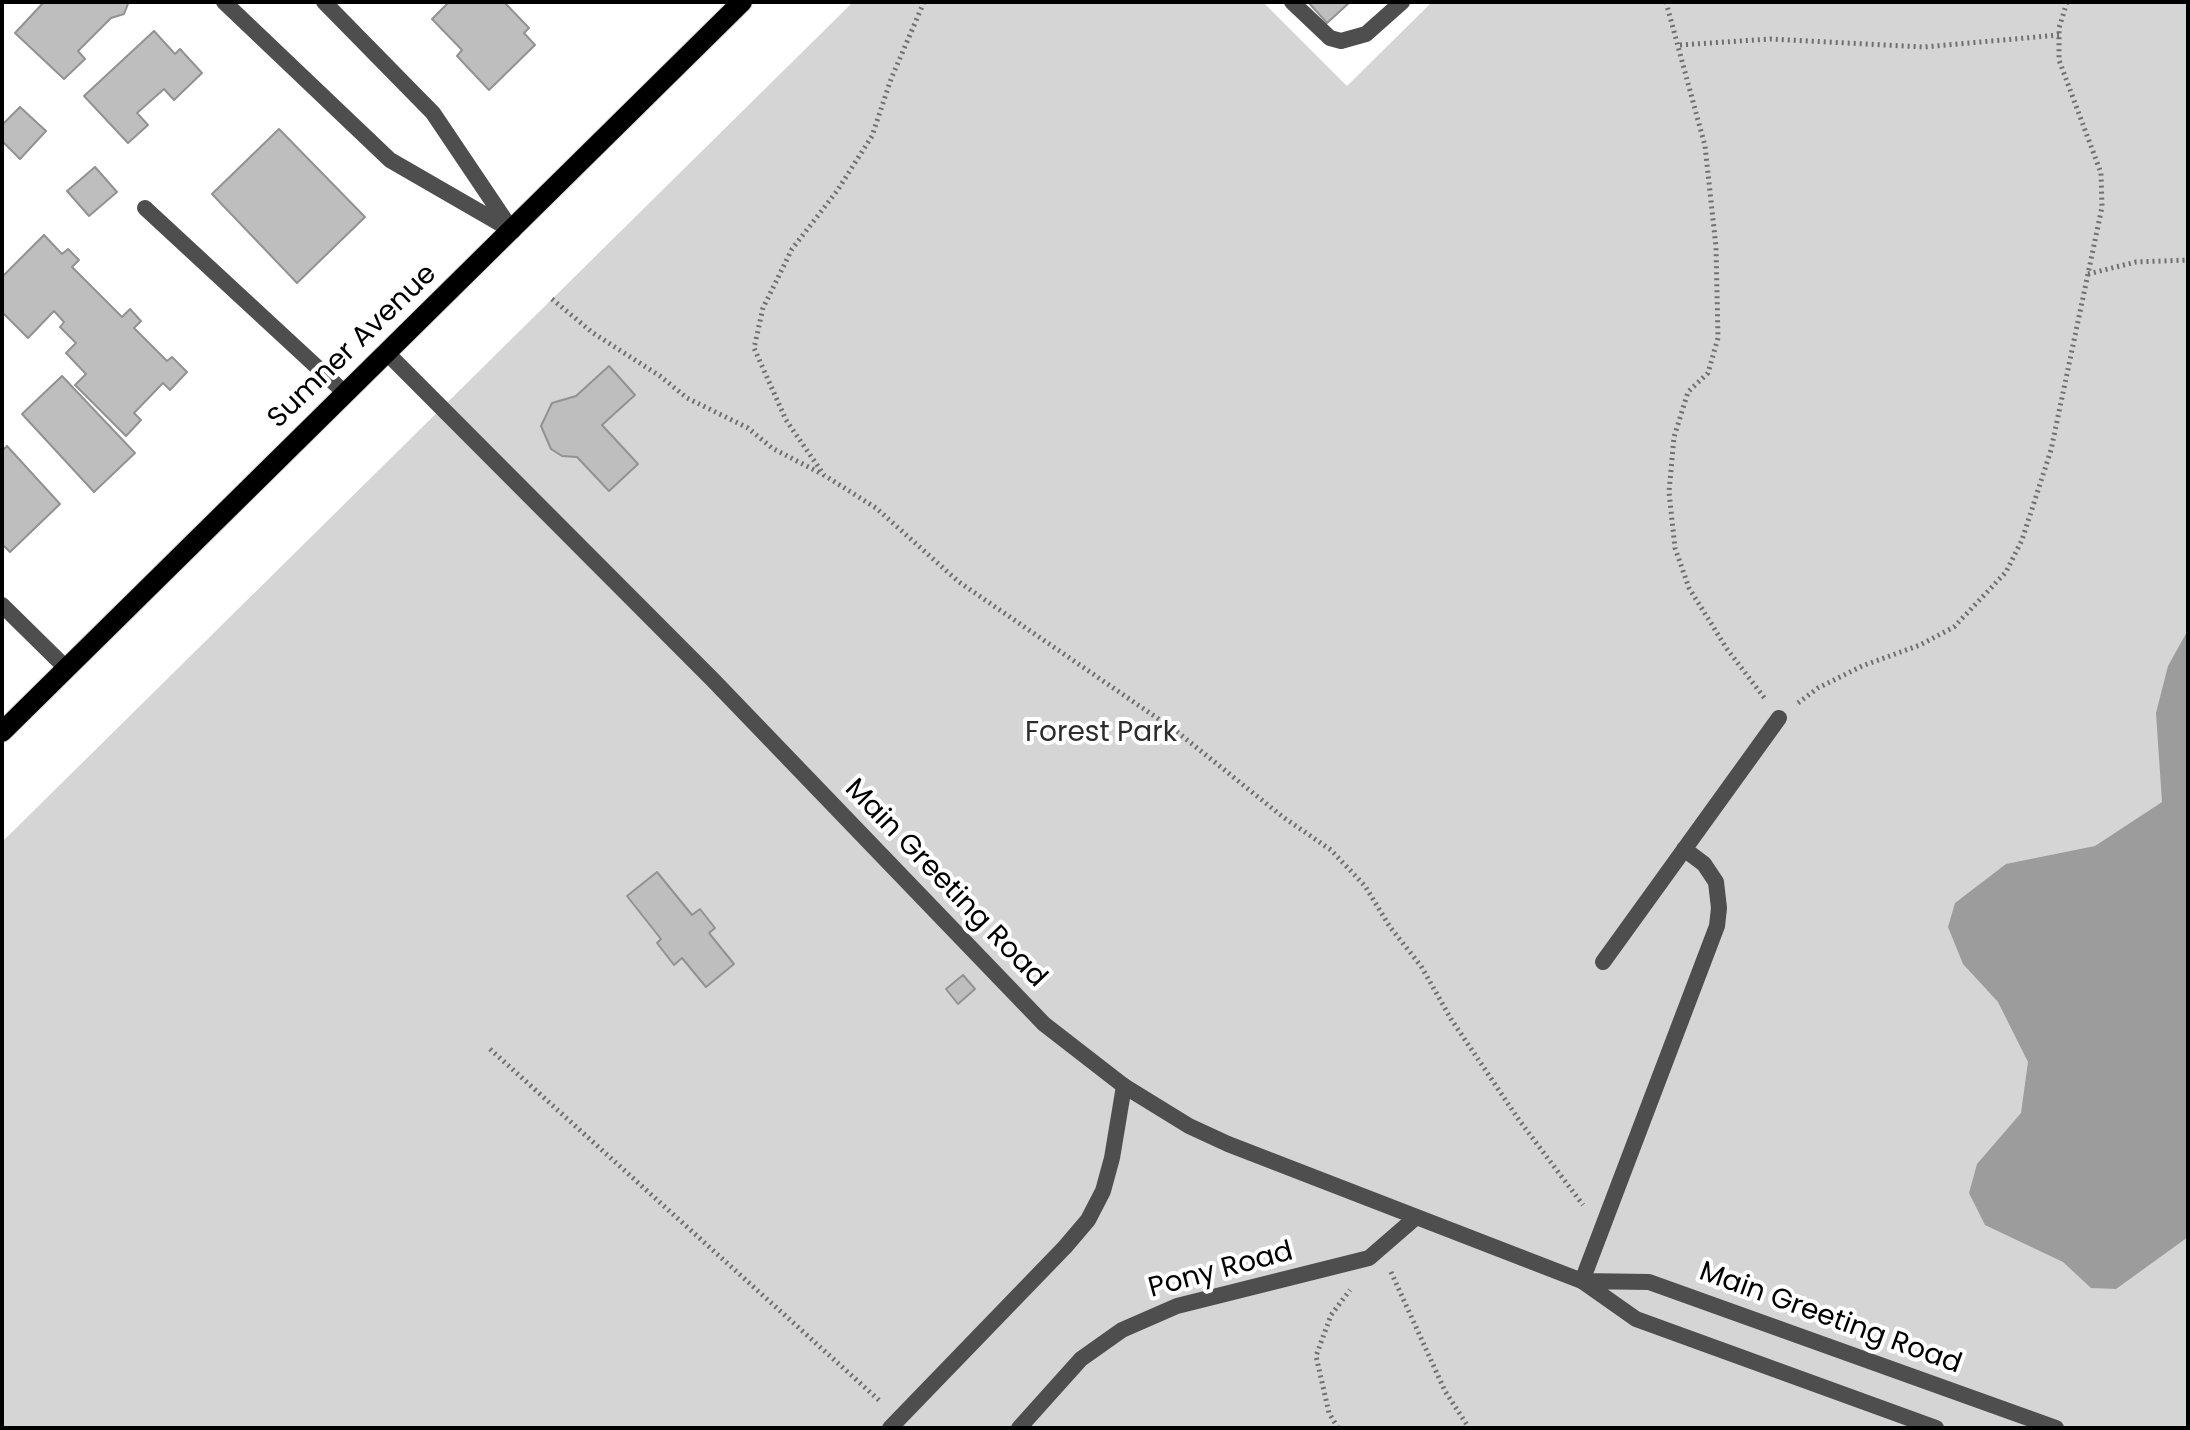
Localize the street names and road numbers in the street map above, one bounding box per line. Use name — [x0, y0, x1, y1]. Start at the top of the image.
street label: Sumner Avenue — [262, 258, 444, 436]
street label: Main Greeting Road — [837, 773, 1053, 995]
street label: Pony Road — [1145, 1236, 1297, 1306]
street label: Main Greeting Road — [1694, 1256, 1966, 1382]

